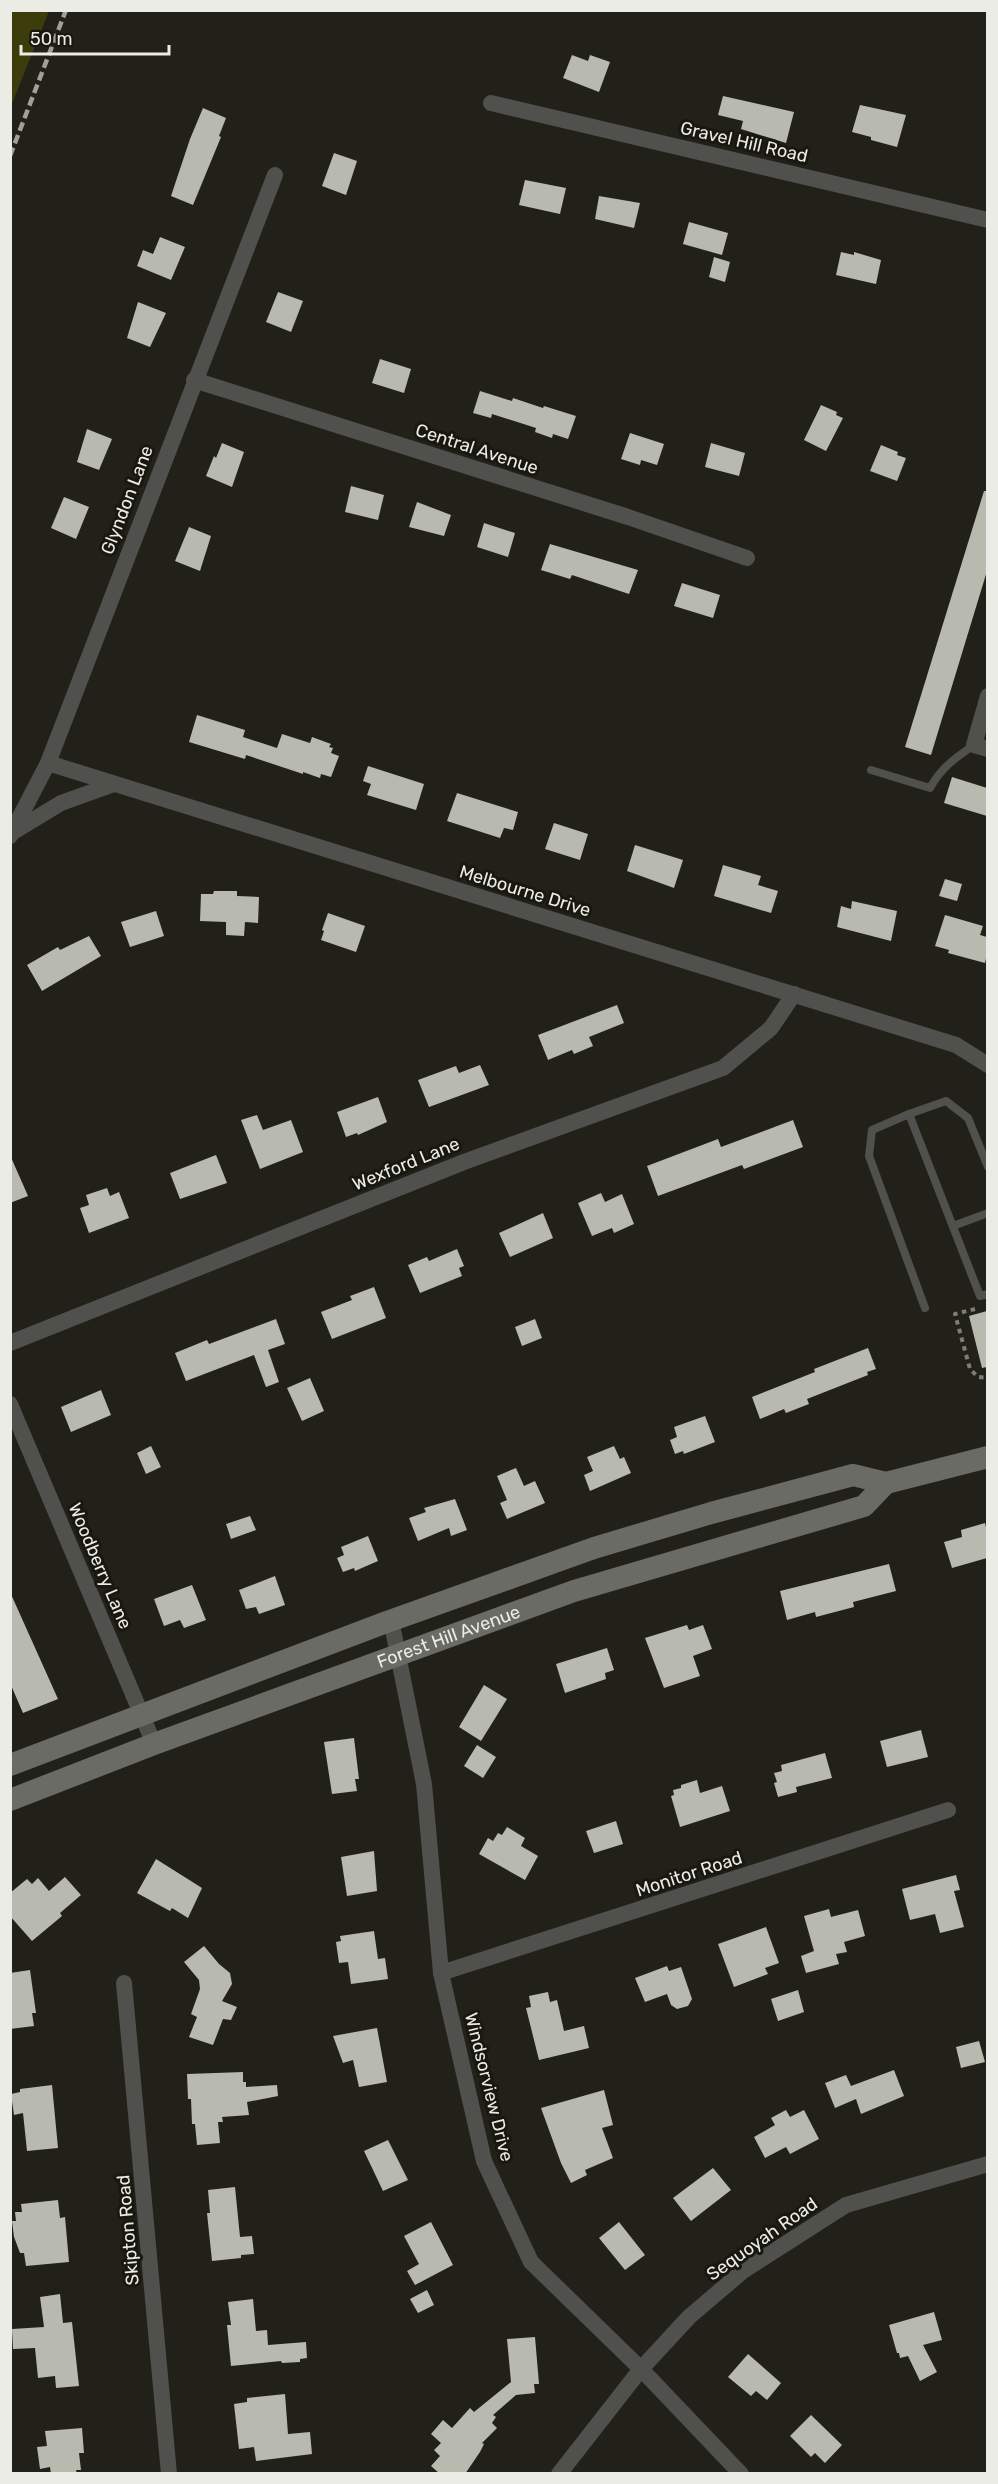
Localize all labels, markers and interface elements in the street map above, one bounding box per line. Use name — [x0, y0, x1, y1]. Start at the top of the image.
scale bar — [21, 18, 170, 56]
text: 50 m — [30, 28, 73, 50]
street label: Gravel Hill Road — [678, 117, 810, 167]
street label: Central Avenue — [413, 419, 541, 479]
street label: Glyndon Lane — [96, 442, 158, 558]
street label: Melbourne Drive — [457, 861, 593, 921]
street label: Wexford Lane — [349, 1133, 463, 1195]
street label: Woodberry Lane — [64, 1500, 136, 1632]
street label: Forest Hill Avenue — [374, 1601, 523, 1673]
street label: Monitor Road — [633, 1846, 745, 1902]
street label: Windsorview Drive — [460, 2010, 518, 2164]
street label: Skipton Road — [112, 2174, 144, 2286]
street label: Sequoyah Road — [702, 2193, 822, 2285]

